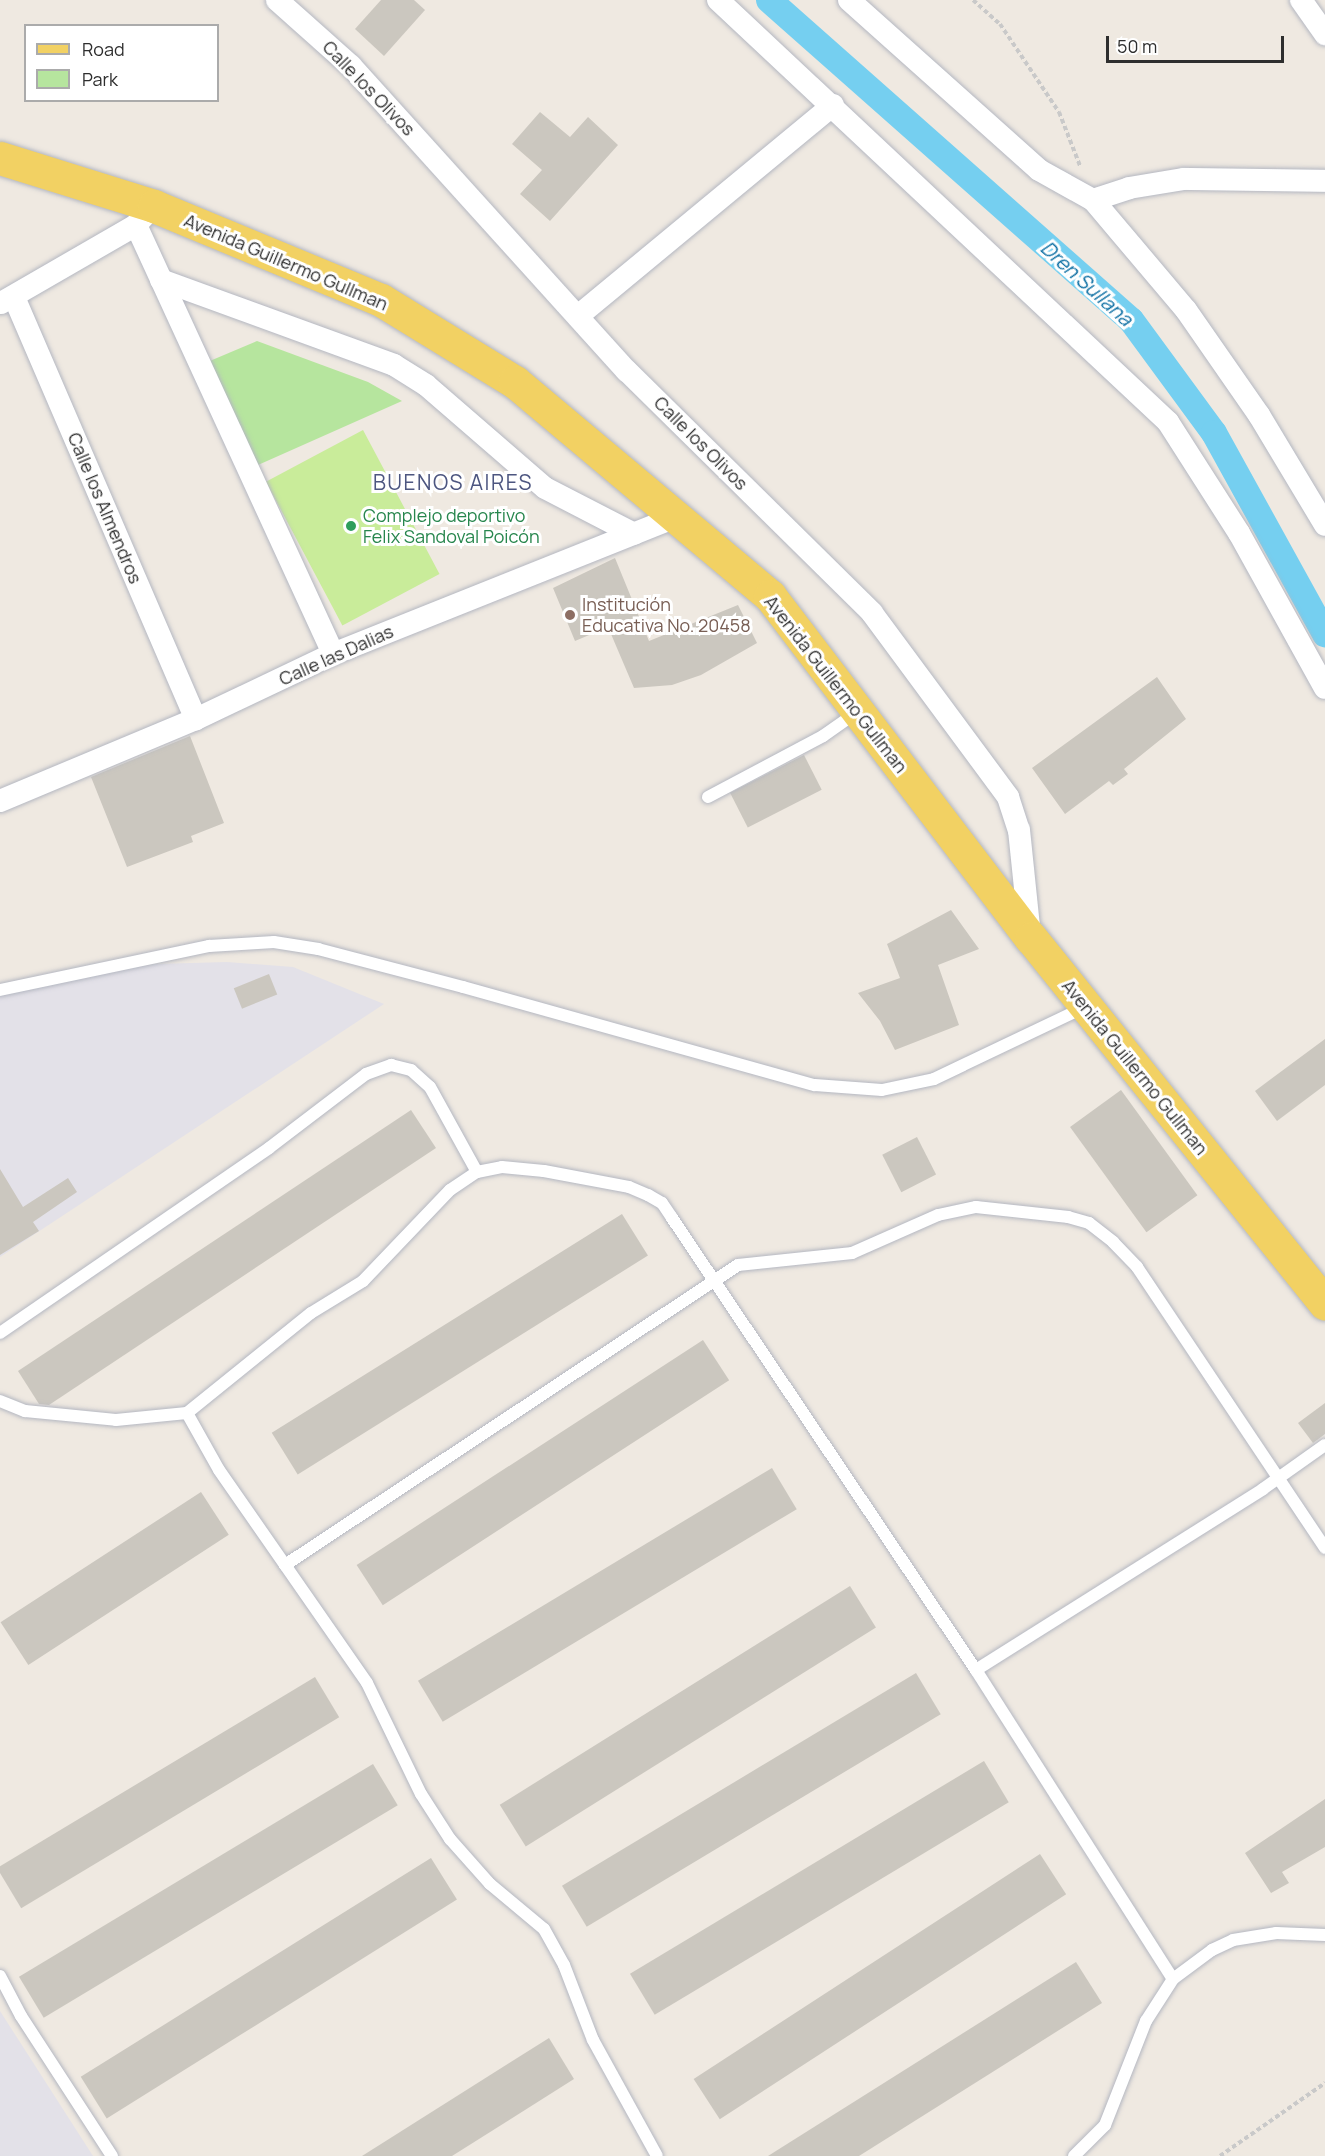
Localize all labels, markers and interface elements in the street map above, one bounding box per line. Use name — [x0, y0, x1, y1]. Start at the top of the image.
legend — [24, 24, 219, 102]
scale bar — [1109, 24, 1288, 62]
text: 50 m — [1117, 34, 1157, 58]
street label: Calle los Olivos — [318, 36, 420, 140]
text: Road — [82, 37, 125, 61]
text: Park — [82, 67, 118, 91]
street label: Avenida Guillermo Gullman — [181, 209, 391, 315]
water label: Dren Sullana — [1036, 235, 1138, 331]
street label: Calle los Olivos — [650, 392, 752, 494]
street label: Calle los Almendros — [63, 429, 147, 587]
district label: BUENOS AIRES — [373, 469, 533, 495]
place label: Complejo deportivo Felix Sandoval Poicón — [363, 505, 540, 548]
marker: Complejo deportivo Felix Sandoval Poicón — [344, 519, 358, 533]
street label: Avenida Guillermo Gullman — [760, 591, 912, 777]
place label: Institución Educativa No. 20458 — [582, 594, 751, 636]
marker: Institución Educativa No. 20458 — [563, 608, 577, 622]
street label: Calle las Dalias — [276, 620, 396, 690]
street label: Avenida Guillermo Gullman — [1058, 975, 1212, 1159]

